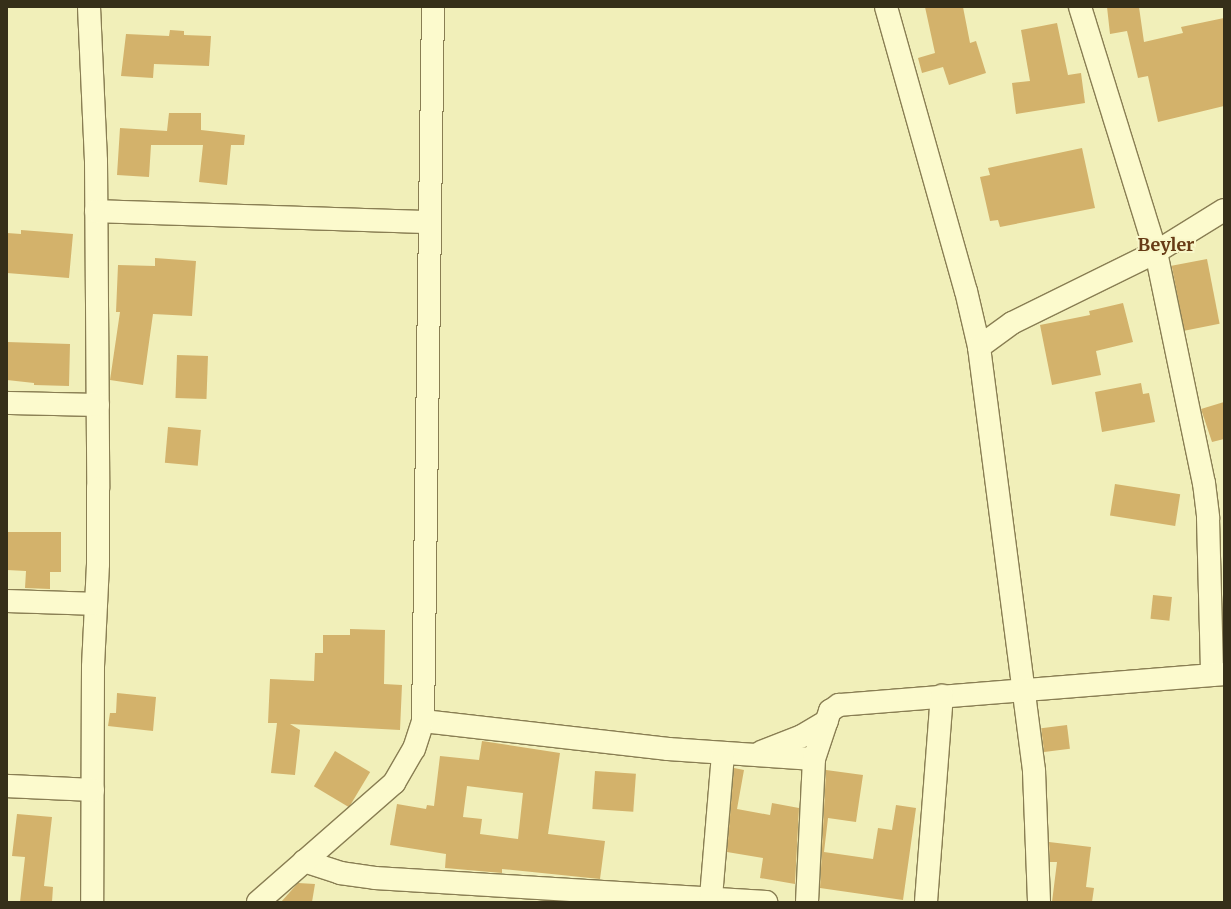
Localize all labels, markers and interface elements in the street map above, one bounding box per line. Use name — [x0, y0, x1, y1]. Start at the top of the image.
district label: Beyler — [1138, 234, 1194, 256]

